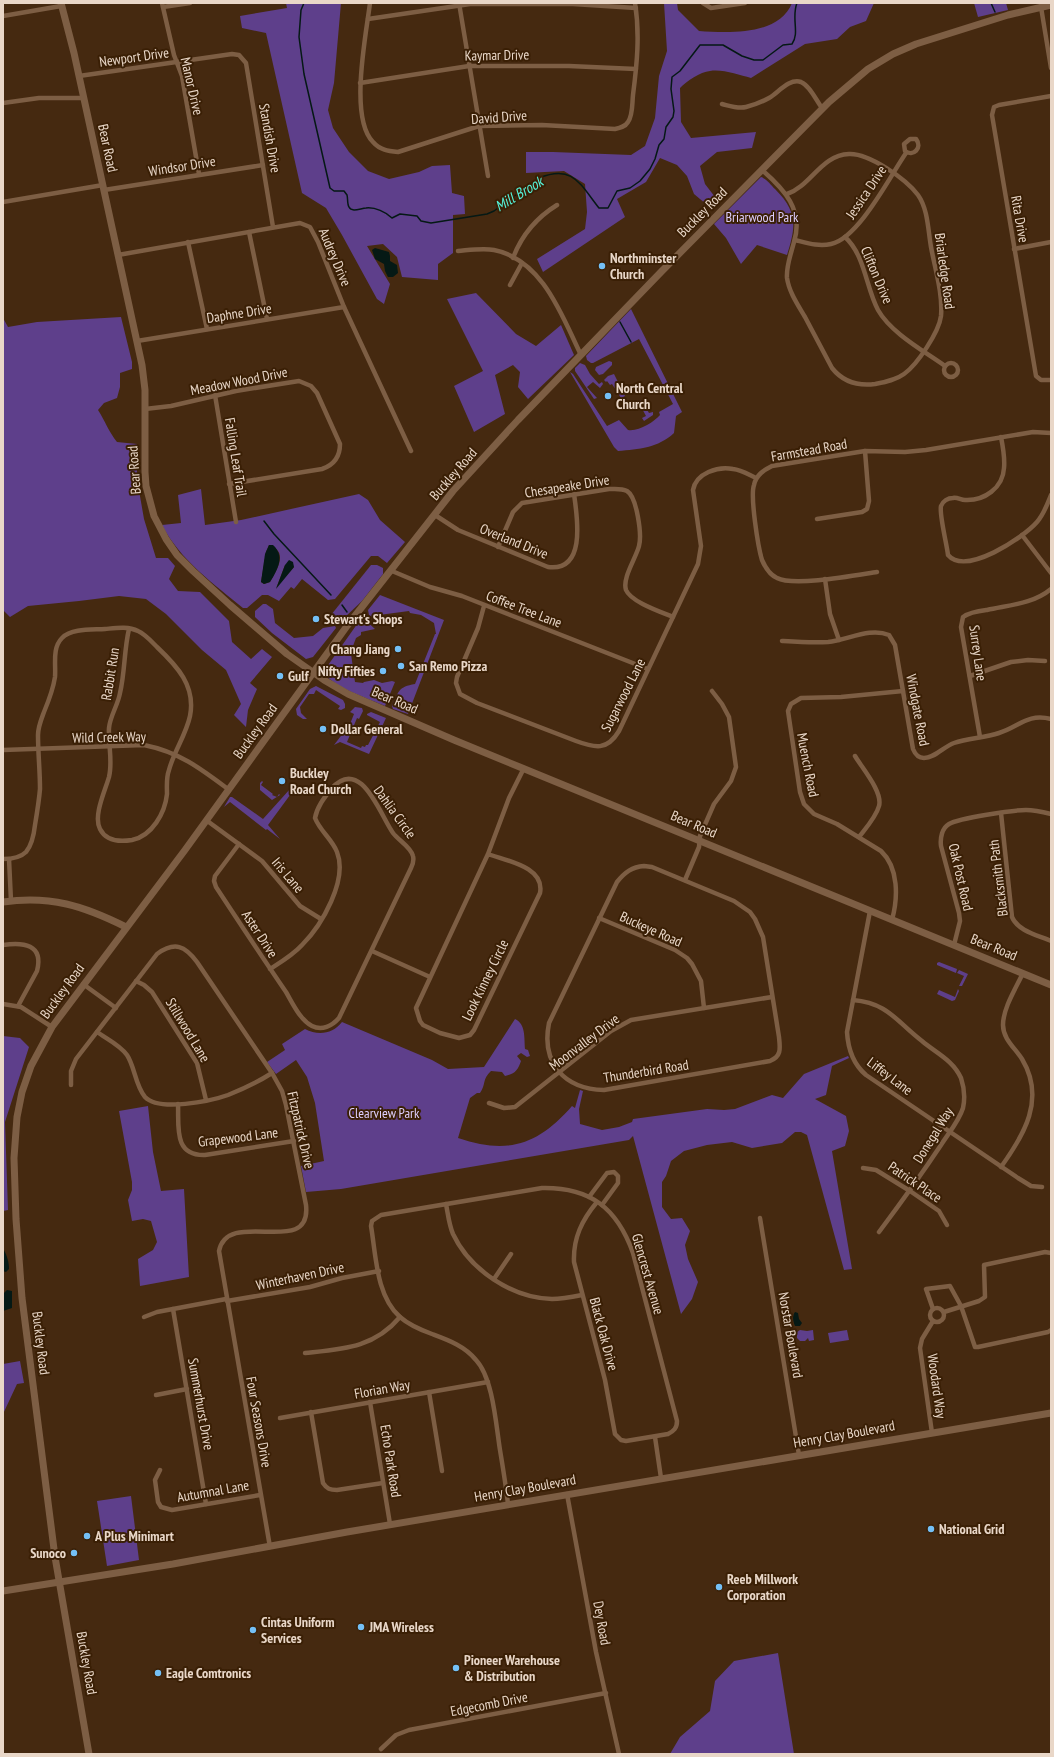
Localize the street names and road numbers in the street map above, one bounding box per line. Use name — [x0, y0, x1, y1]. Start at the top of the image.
street label: Newport Drive — [98, 43, 170, 71]
street label: Kaymar Drive — [465, 45, 530, 65]
street label: Manor Drive — [177, 55, 207, 117]
street label: Standish Drive — [255, 102, 285, 174]
street label: David Drive — [470, 106, 528, 128]
street label: Bear Road — [94, 122, 122, 174]
street label: Windsor Drive — [147, 152, 217, 180]
street label: Jessica Drive — [841, 162, 891, 223]
street label: Buckley Road — [673, 183, 731, 241]
street label: Rita Drive — [1007, 194, 1033, 244]
street label: Audrey Drive — [315, 225, 355, 289]
street label: Briarledge Road — [931, 232, 959, 310]
street label: Clifton Drive — [857, 244, 897, 307]
street label: Daphne Drive — [205, 299, 273, 327]
street label: Meadow Wood Drive — [189, 363, 289, 399]
street label: Falling Leaf Trail — [221, 416, 251, 498]
street label: Farmstead Road — [769, 434, 849, 466]
street label: Buckley Road — [425, 444, 481, 504]
street label: Bear Road — [123, 445, 145, 495]
street label: Chesapeake Drive — [523, 470, 611, 502]
street label: Overland Drive — [477, 519, 551, 563]
street label: Coffee Tree Lane — [484, 586, 565, 632]
street label: Surrey Lane — [965, 624, 991, 682]
street label: Rabbit Run — [97, 646, 123, 702]
street label: Sugarwood Lane — [597, 655, 649, 735]
street label: Windgate Road — [902, 673, 934, 747]
street label: Bear Road — [369, 682, 421, 718]
street label: Buckley Road — [229, 700, 281, 762]
street label: Wild Creek Way — [72, 727, 147, 747]
street label: Muench Road — [793, 731, 823, 799]
street label: Dahlia Circle — [370, 782, 420, 842]
street label: Bear Road — [668, 806, 720, 842]
street label: Blacksmith Path — [984, 839, 1012, 917]
street label: Oak Post Road — [944, 841, 978, 913]
street label: Iris Lane — [268, 854, 308, 897]
street label: Aster Drive — [238, 907, 282, 961]
street label: Buckeye Road — [617, 907, 685, 951]
street label: Bear Road — [968, 930, 1020, 964]
street label: Look Kinney Circle — [458, 936, 513, 1024]
street label: Buckley Road — [36, 960, 88, 1022]
street label: Stillwood Lane — [162, 995, 214, 1066]
street label: Moonvalley Drive — [545, 1010, 623, 1074]
street label: Liffey Lane — [864, 1053, 917, 1099]
street label: Thunderbird Road — [602, 1055, 690, 1087]
street label: Fitzpatrick Drive — [283, 1090, 319, 1171]
street label: Donegal Way — [909, 1103, 958, 1166]
street label: Grapewood Lane — [197, 1123, 279, 1151]
street label: Patrick Place — [885, 1157, 946, 1207]
street label: Glencrest Avenue — [628, 1231, 668, 1317]
street label: Winterhaven Drive — [254, 1258, 346, 1294]
street label: Norstar Boulevard — [775, 1291, 807, 1379]
street label: Black Oak Drive — [586, 1295, 622, 1373]
street label: Buckley Road — [28, 1310, 54, 1376]
street label: Woodard Way — [924, 1353, 951, 1420]
street label: Summerhurst Drive — [184, 1357, 218, 1452]
street label: Four Seasons Drive — [242, 1375, 276, 1469]
street label: Florian Way — [353, 1375, 412, 1403]
street label: Henry Clay Boulevard — [792, 1416, 896, 1452]
street label: Echo Park Road — [376, 1423, 406, 1499]
street label: Henry Clay Boulevard — [473, 1470, 577, 1506]
street label: Autumnal Lane — [176, 1476, 251, 1506]
street label: Dey Road — [589, 1599, 615, 1647]
street label: Buckley Road — [73, 1630, 101, 1696]
street label: Edgecomb Drive — [449, 1688, 529, 1720]

